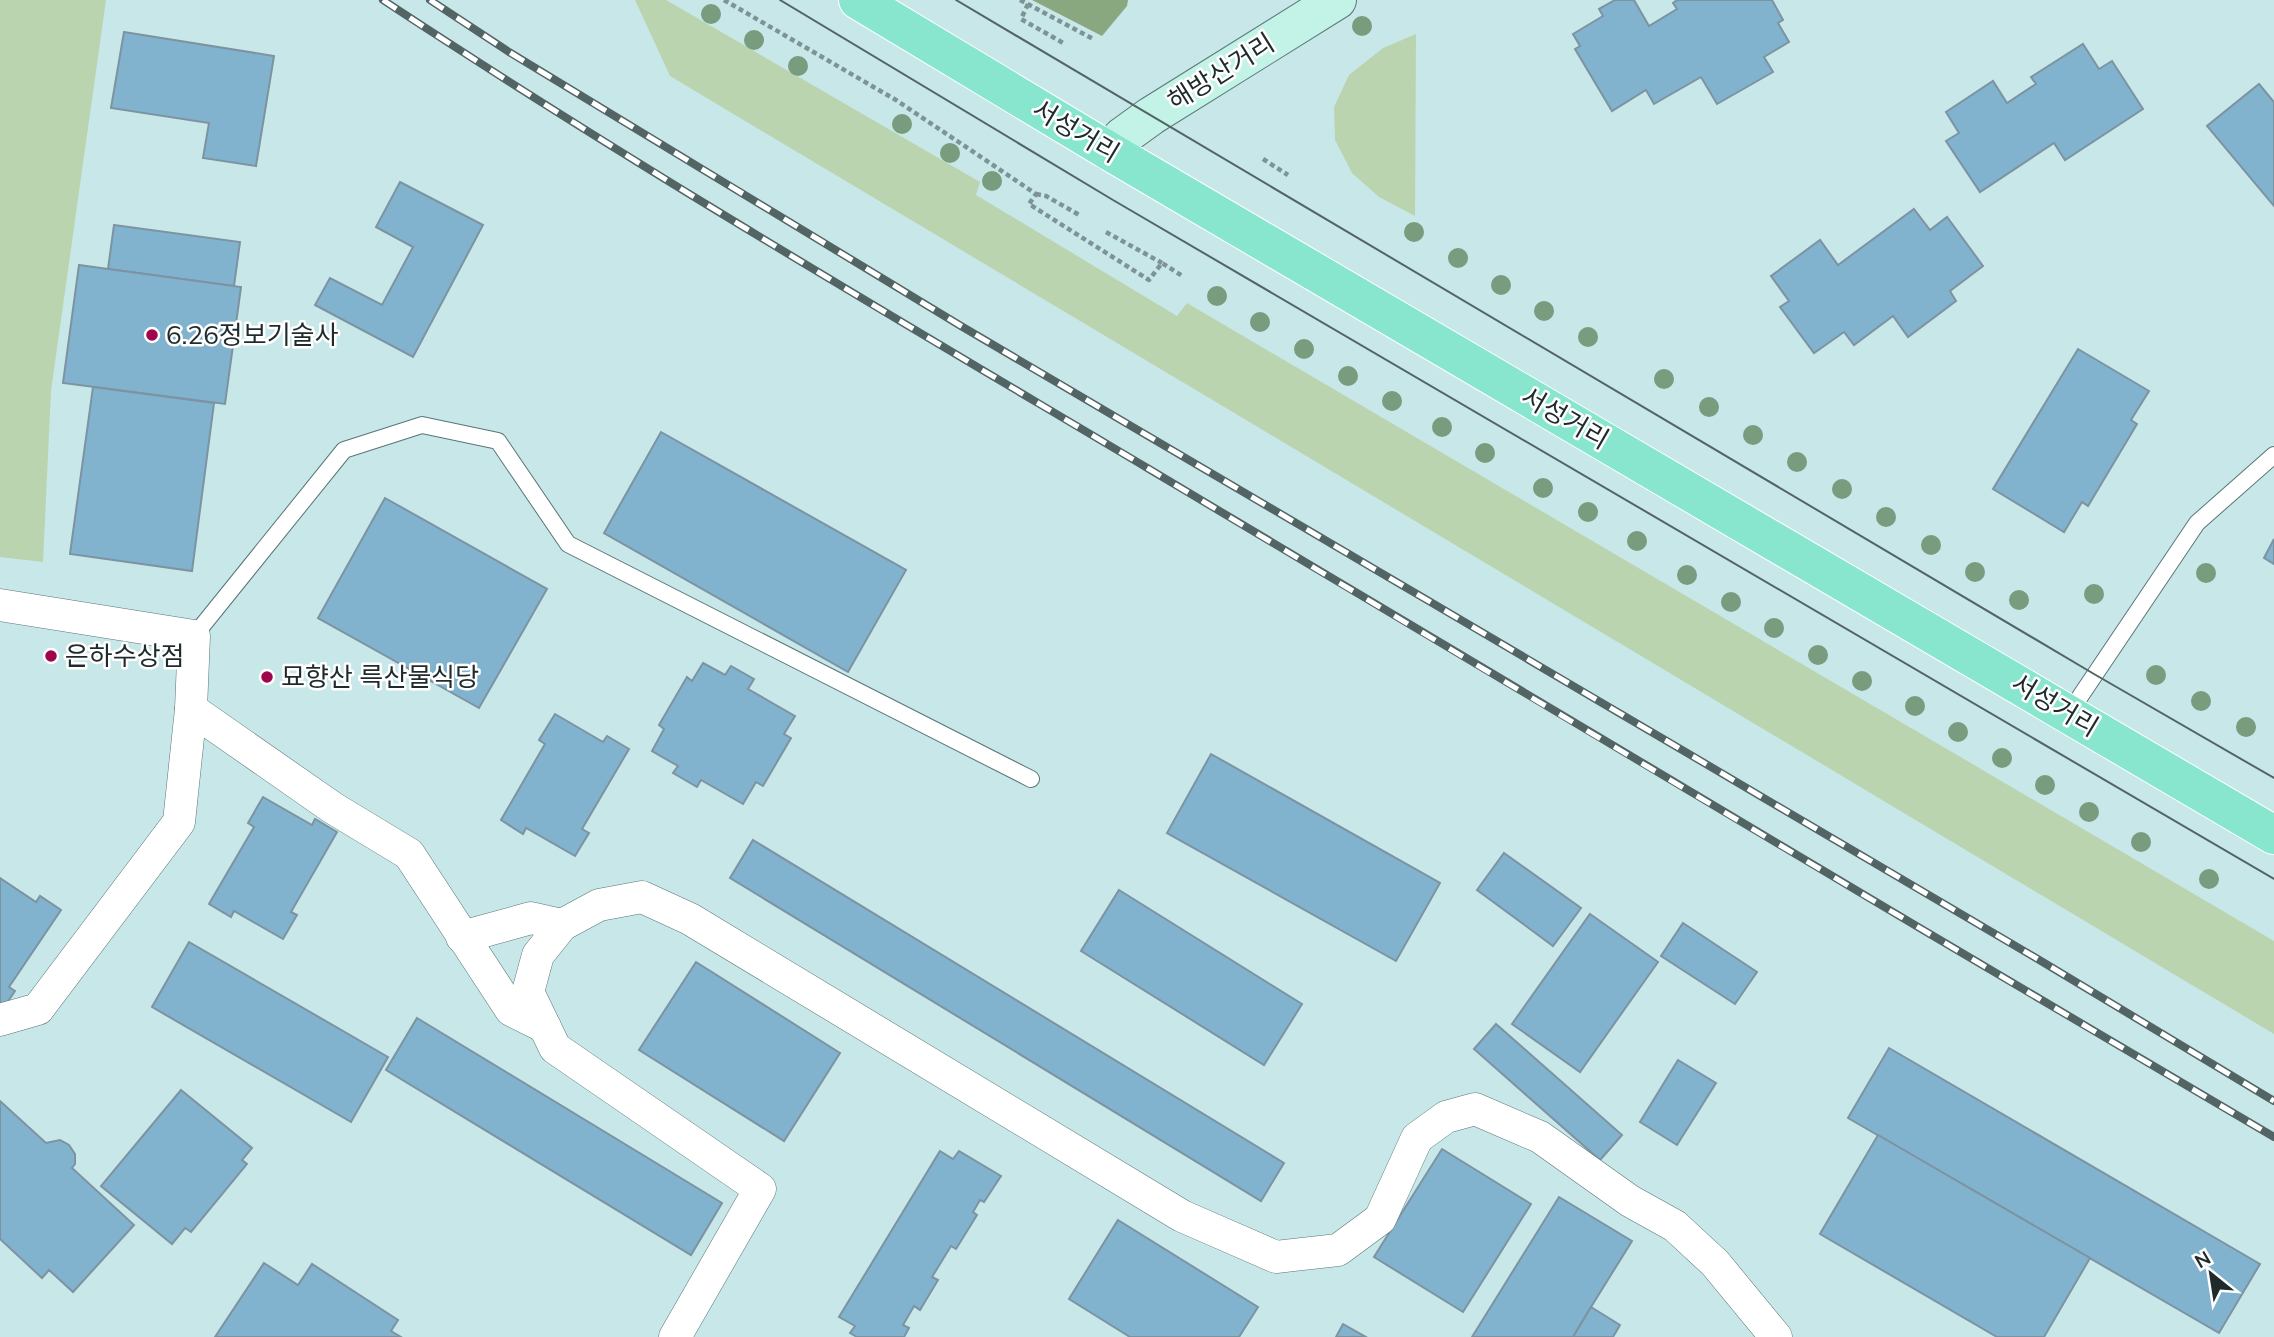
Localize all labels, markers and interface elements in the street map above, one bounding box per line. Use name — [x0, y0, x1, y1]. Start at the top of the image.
street label: 해방산거리 — [1161, 26, 1280, 117]
street label: 서성거리 — [1027, 92, 1126, 169]
place label: 6.26정보기술사 — [166, 318, 338, 351]
marker: 6.26정보기술사 — [144, 327, 160, 343]
street label: 서성거리 — [1516, 379, 1615, 456]
place label: 은하수상점 — [65, 639, 185, 672]
marker: 은하수상점 — [43, 648, 59, 664]
place label: 묘향산 륵산물식당 — [281, 660, 479, 693]
street label: 서성거리 — [2006, 666, 2105, 743]
marker: 묘향산 륵산물식당 — [259, 669, 275, 685]
north arrow — [2176, 1239, 2246, 1309]
text: N — [2190, 1245, 2215, 1273]

